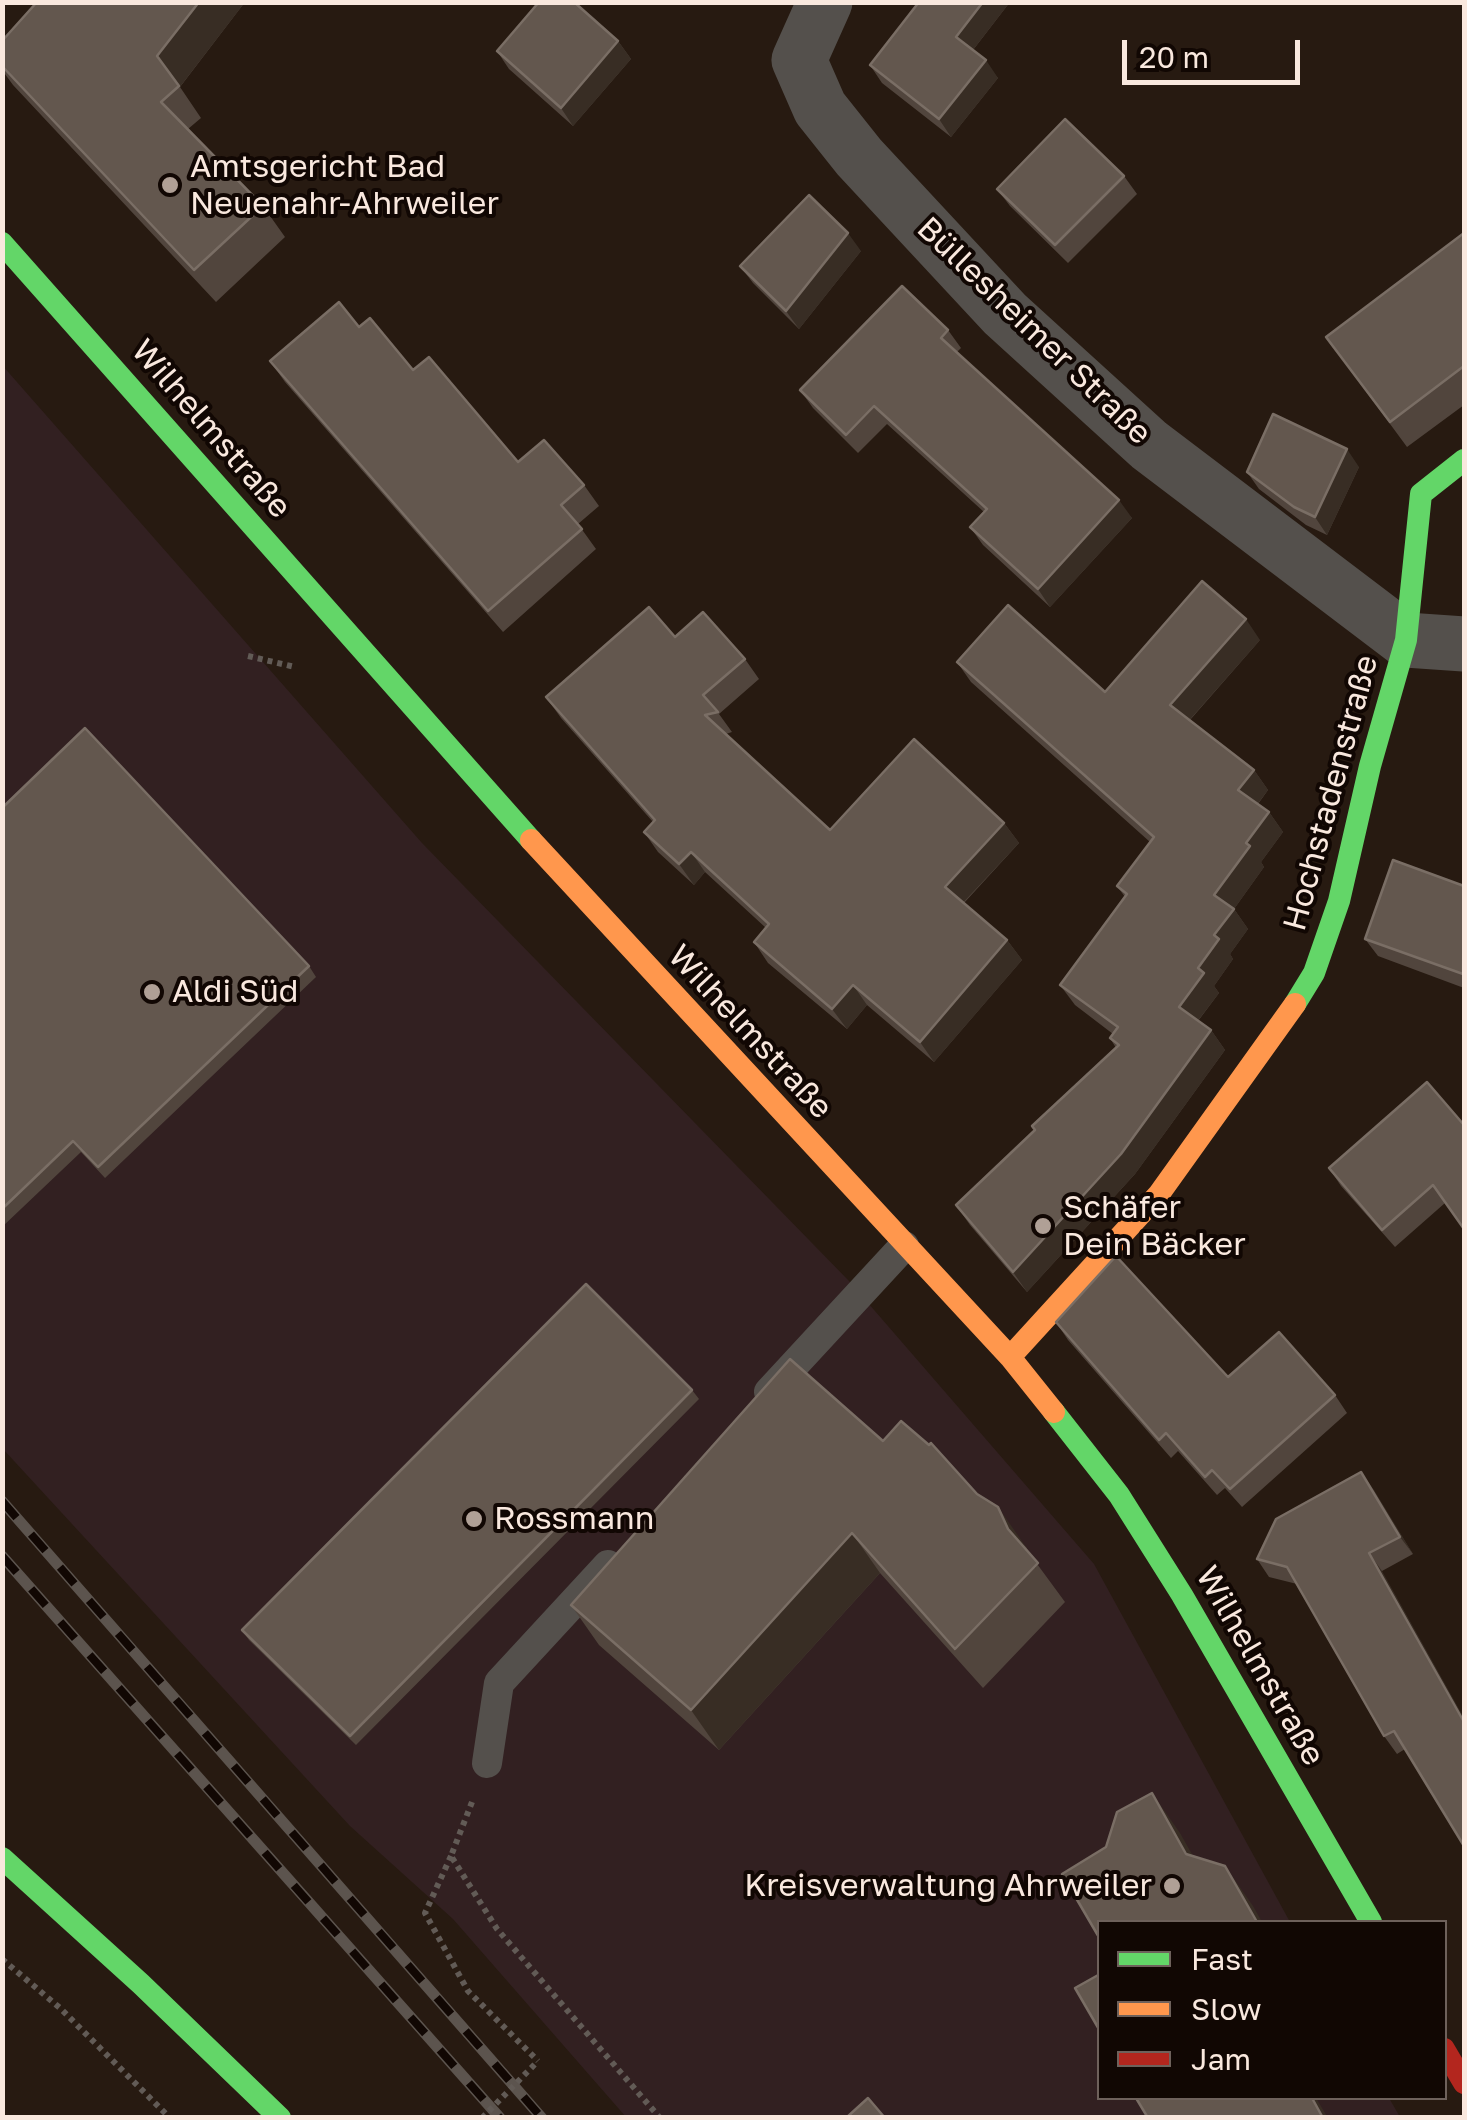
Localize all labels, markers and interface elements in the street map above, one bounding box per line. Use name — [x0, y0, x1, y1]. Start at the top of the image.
scale bar — [1127, 20, 1304, 82]
text: 20 m — [1139, 39, 1209, 75]
place label: Amtsgericht Bad Neuenahr-Ahrweiler — [190, 148, 499, 223]
marker: Amtsgericht Bad Neuenahr-Ahrweiler — [159, 174, 181, 196]
street label: Büllesheimer Straße — [909, 209, 1159, 453]
street label: Wilhelmstraße — [123, 332, 299, 526]
street label: Hochstadenstraße — [1276, 651, 1386, 935]
street label: Wilhelmstraße — [660, 937, 840, 1127]
place label: Aldi Süd — [172, 973, 298, 1011]
marker: Aldi Süd — [141, 981, 163, 1003]
place label: Schäfer Dein Bäcker — [1063, 1189, 1246, 1264]
marker: Schäfer Dein Bäcker — [1032, 1215, 1054, 1237]
place label: Rossmann — [494, 1500, 654, 1538]
marker: Rossmann — [463, 1508, 485, 1530]
street label: Wilhelmstraße — [1188, 1560, 1332, 1772]
place label: Kreisverwaltung Ahrweiler — [744, 1867, 1152, 1905]
marker: Kreisverwaltung Ahrweiler — [1161, 1875, 1183, 1897]
legend — [1097, 1920, 1447, 2100]
text: Fast — [1191, 1941, 1253, 1977]
text: Slow — [1191, 1991, 1262, 2027]
text: Jam — [1191, 2041, 1251, 2077]

